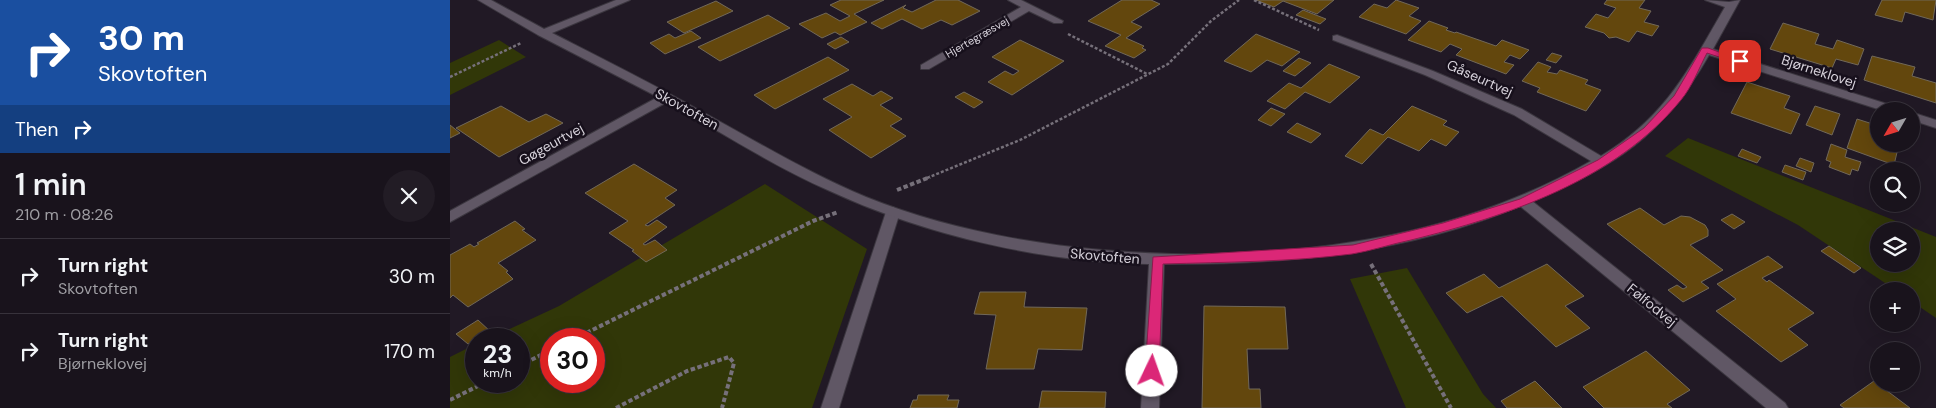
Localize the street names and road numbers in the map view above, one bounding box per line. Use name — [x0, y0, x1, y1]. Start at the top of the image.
street label: Hjertegræsvej — [943, 13, 1011, 61]
street label: Bjørneklovej — [1779, 50, 1859, 92]
street label: Gåseurtvej — [1444, 55, 1516, 101]
street label: Skovtoften — [652, 84, 722, 134]
street label: Gøgeurtvej — [515, 119, 587, 169]
street label: Skovtoften — [1070, 244, 1140, 268]
street label: Følfodvej — [1623, 279, 1681, 331]

